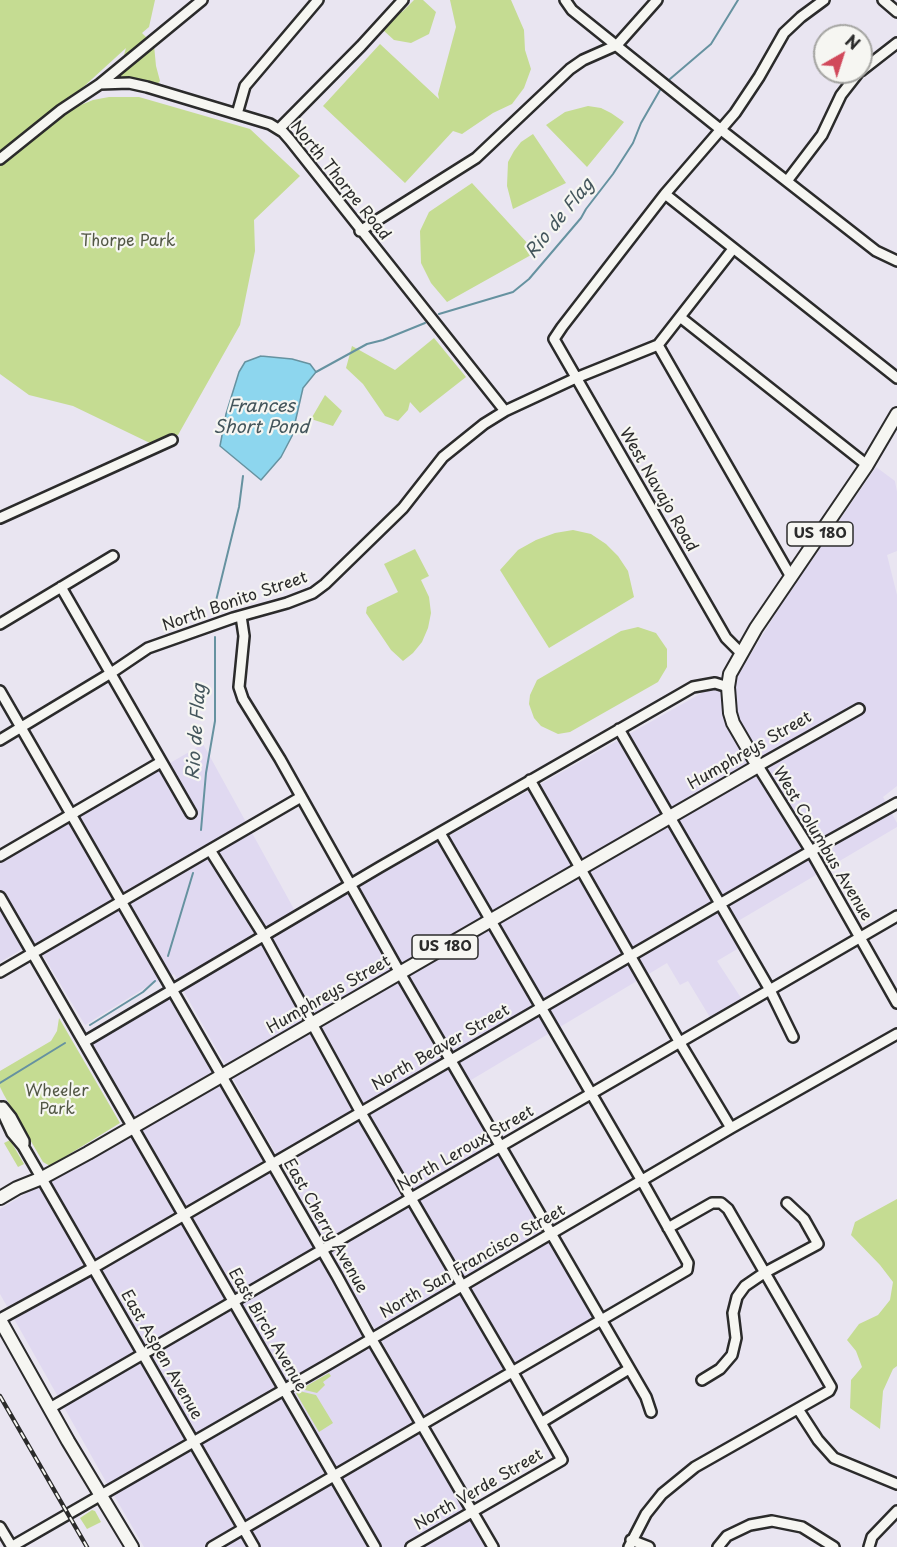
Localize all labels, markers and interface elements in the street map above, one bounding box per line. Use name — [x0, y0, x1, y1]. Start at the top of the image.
north arrow — [813, 24, 873, 84]
text: N — [841, 28, 866, 55]
street label: North Thorpe Road — [286, 118, 394, 244]
water label: Rio de Flag — [521, 175, 599, 263]
park label: Thorpe Park — [80, 232, 176, 252]
water label: Frances Short Pond — [213, 396, 309, 438]
street label: West Navajo Road — [615, 425, 701, 555]
road number: US 180 — [787, 522, 853, 546]
street label: North Bonito Street — [160, 568, 310, 636]
water label: Rio de Flag — [183, 683, 211, 781]
street label: Humphreys Street — [685, 708, 815, 794]
street label: West Columbus Avenue — [768, 763, 876, 925]
road number: US 180 — [412, 935, 478, 959]
street label: Humphreys Street — [264, 952, 394, 1038]
street label: North Beaver Street — [369, 1001, 513, 1095]
park label: Wheeler Park — [25, 1082, 89, 1120]
street label: North Leroux Street — [395, 1102, 537, 1196]
street label: East Cherry Avenue — [279, 1155, 371, 1297]
street label: North San Francisco Street — [377, 1201, 569, 1323]
street label: East Birch Avenue — [224, 1265, 310, 1395]
street label: East Aspen Avenue — [116, 1287, 206, 1423]
street label: North Verde Street — [411, 1445, 547, 1535]

